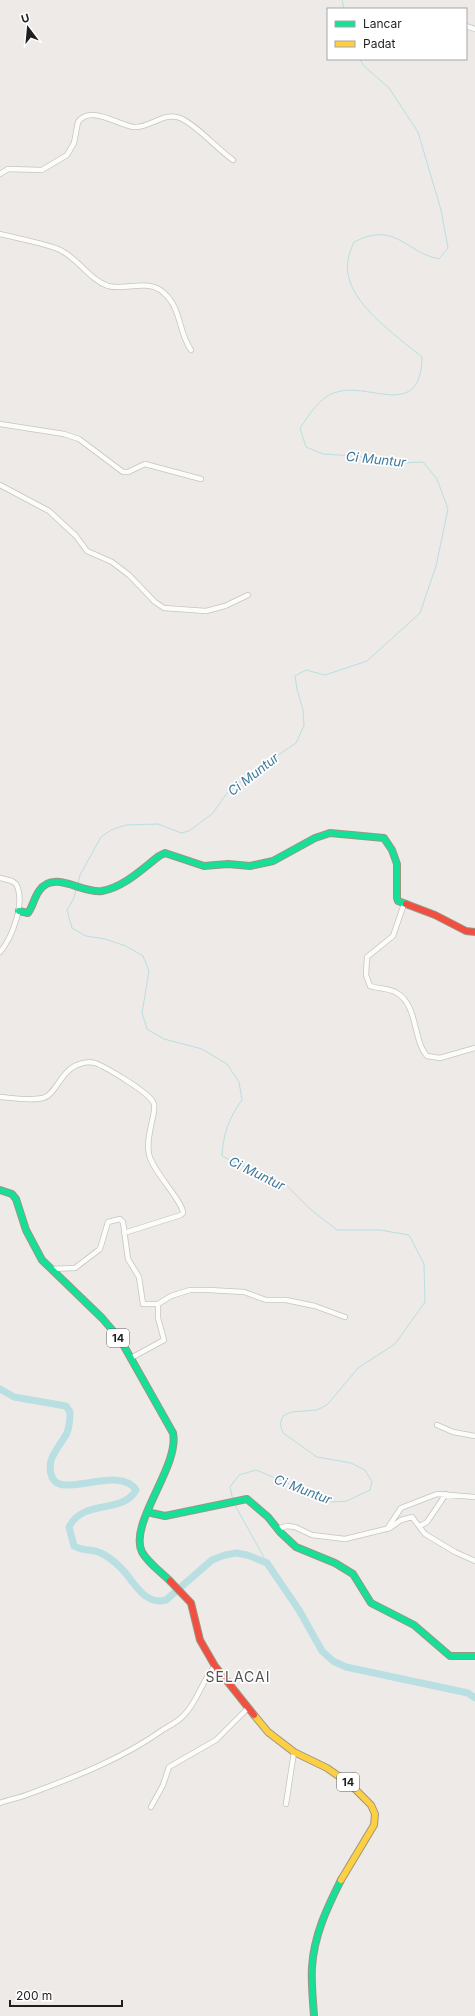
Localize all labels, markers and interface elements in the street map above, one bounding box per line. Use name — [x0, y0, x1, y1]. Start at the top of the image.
north arrow — [8, 8, 48, 48]
legend — [327, 8, 467, 60]
text: U — [19, 11, 31, 26]
text: Lancar — [363, 16, 402, 31]
text: Padat — [363, 36, 395, 51]
water label: Ci Muntur — [345, 448, 408, 470]
water label: Ci Muntur — [224, 748, 283, 799]
water label: Ci Muntur — [226, 1153, 289, 1194]
road number: 14 — [107, 1329, 129, 1347]
water label: Ci Muntur — [272, 1471, 335, 1508]
district label: SELACAI — [206, 1668, 270, 1685]
road number: 14 — [337, 1773, 359, 1791]
scale bar — [10, 1982, 122, 2008]
text: 200 m — [16, 1988, 52, 2003]

